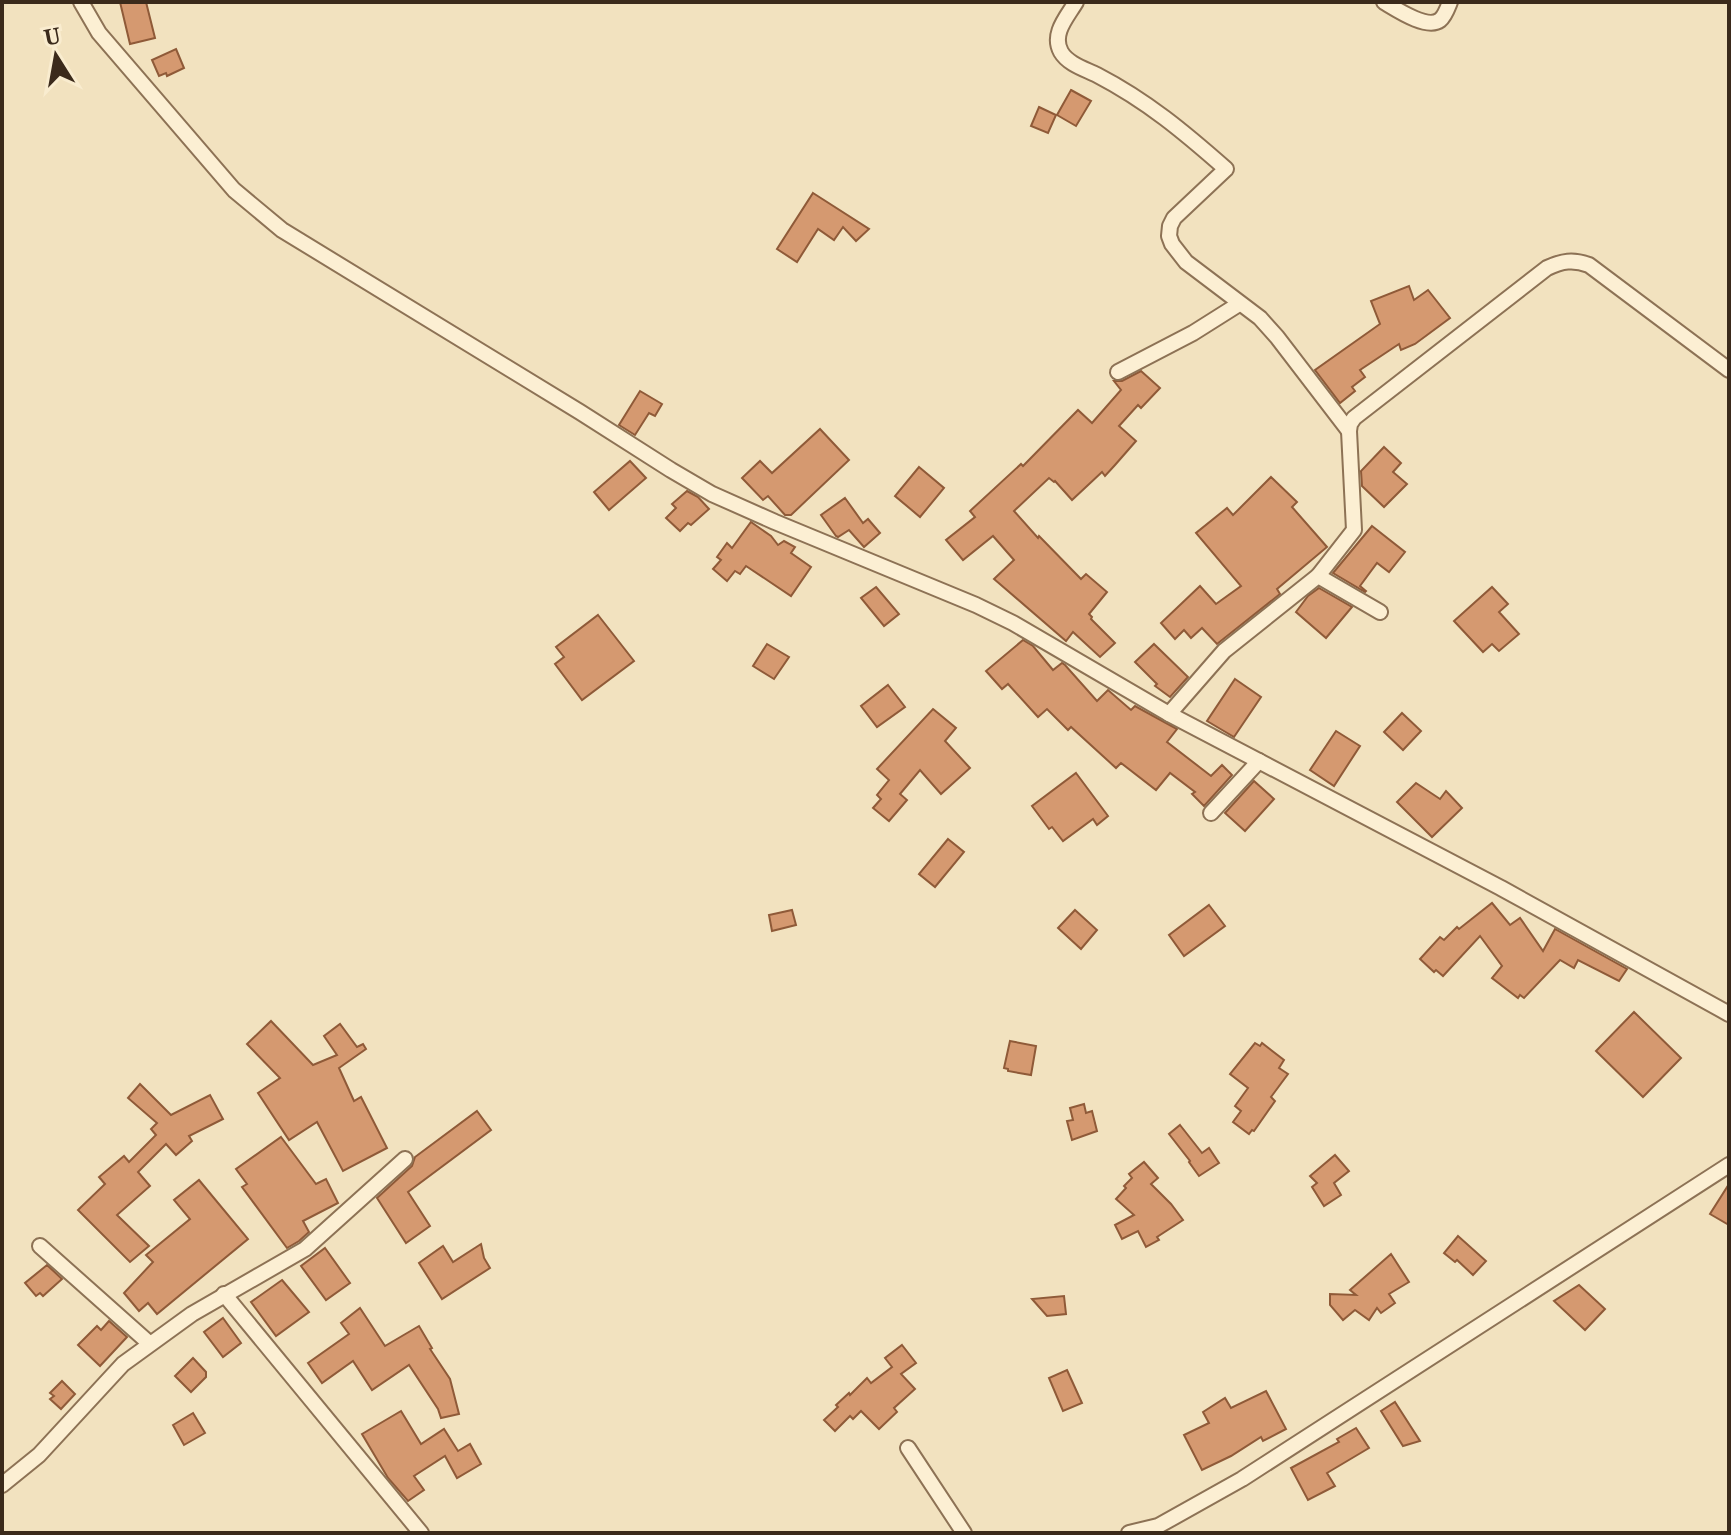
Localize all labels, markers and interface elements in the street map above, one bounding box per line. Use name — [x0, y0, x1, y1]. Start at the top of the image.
north arrow — [16, 16, 96, 96]
text: U — [41, 19, 63, 52]

